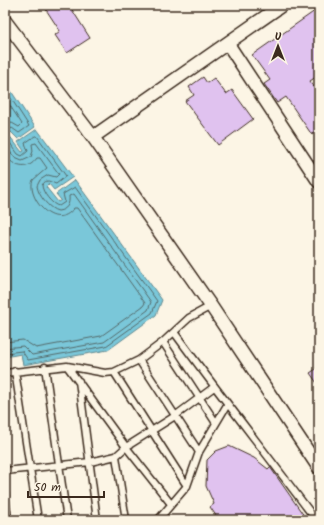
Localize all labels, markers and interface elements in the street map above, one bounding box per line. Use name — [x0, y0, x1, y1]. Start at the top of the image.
north arrow — [258, 26, 298, 66]
text: U — [275, 28, 282, 46]
scale bar — [28, 473, 104, 499]
text: 50 m — [34, 478, 61, 497]

